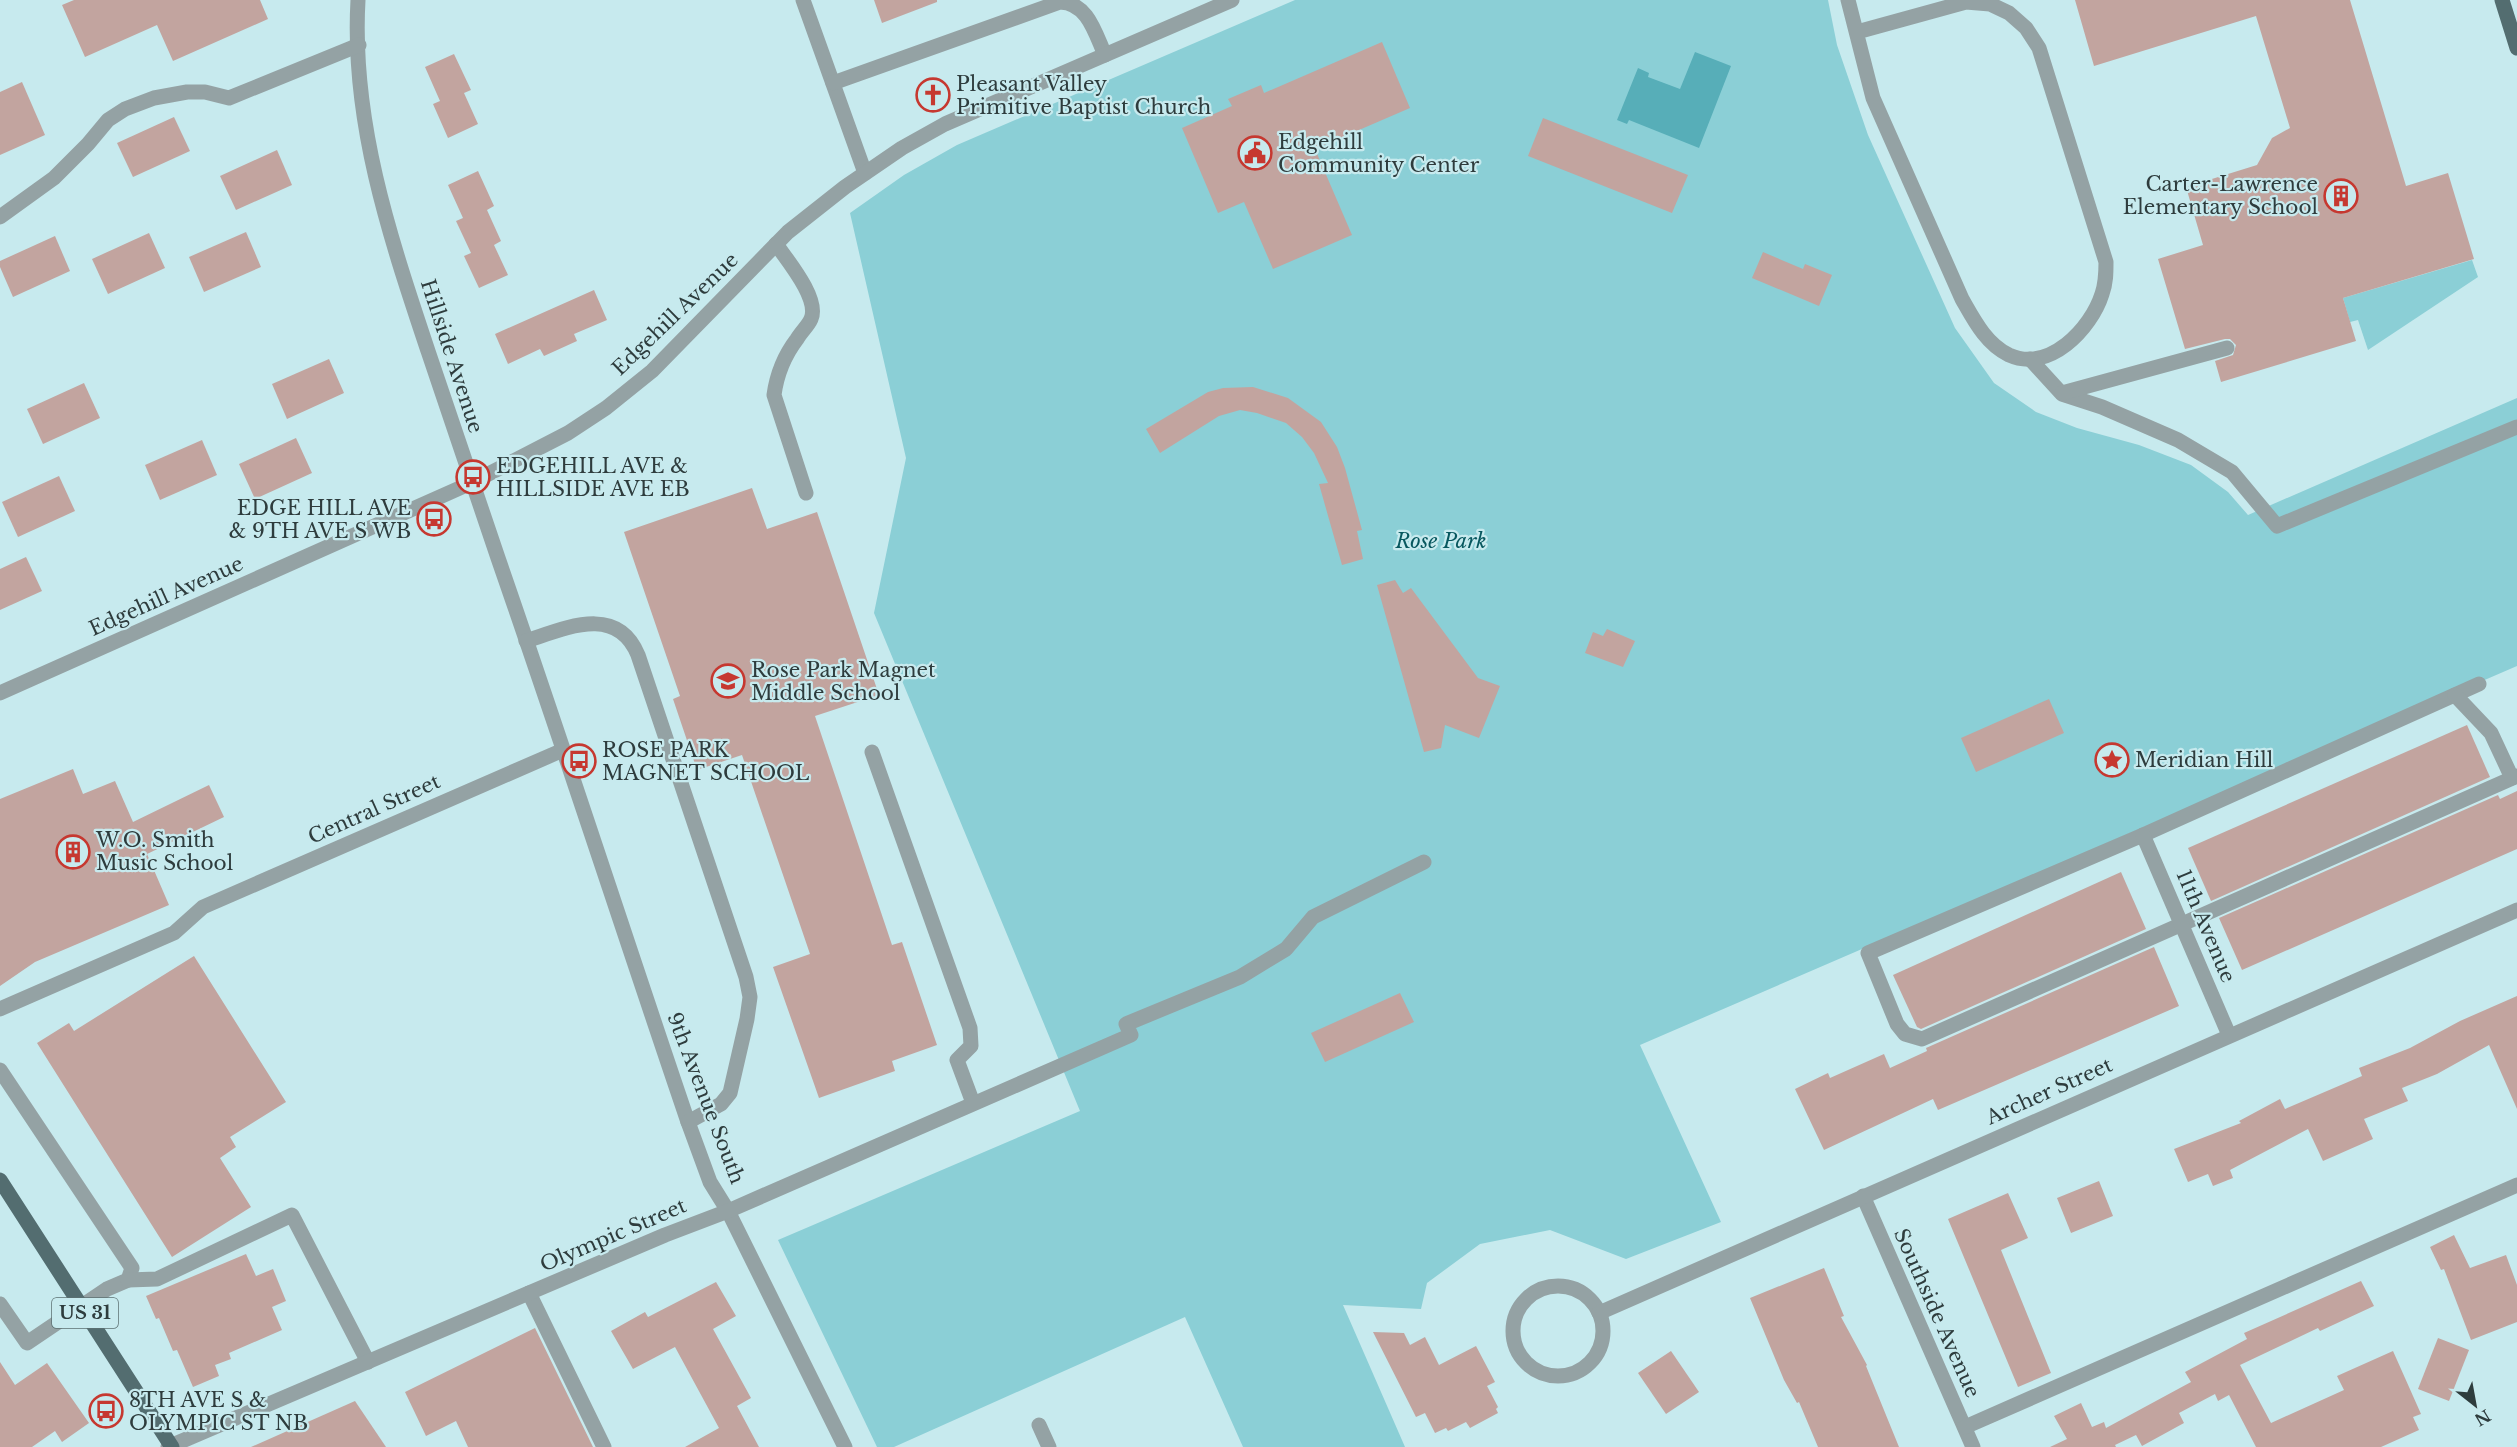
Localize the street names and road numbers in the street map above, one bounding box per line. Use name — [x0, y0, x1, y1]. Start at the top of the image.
street label: Edgehill Avenue — [607, 248, 743, 380]
street label: Hillside Avenue — [416, 276, 488, 436]
street label: Edgehill Avenue — [85, 551, 247, 641]
street label: Central Street — [304, 769, 444, 849]
street label: 11th Avenue — [2171, 866, 2241, 986]
street label: 9th Avenue South — [662, 1009, 750, 1187]
street label: Archer Street — [1981, 1052, 2116, 1130]
street label: Olympic Street — [536, 1193, 690, 1277]
street label: Southside Avenue — [1889, 1225, 1985, 1401]
road number: US 31 — [52, 1298, 118, 1328]

